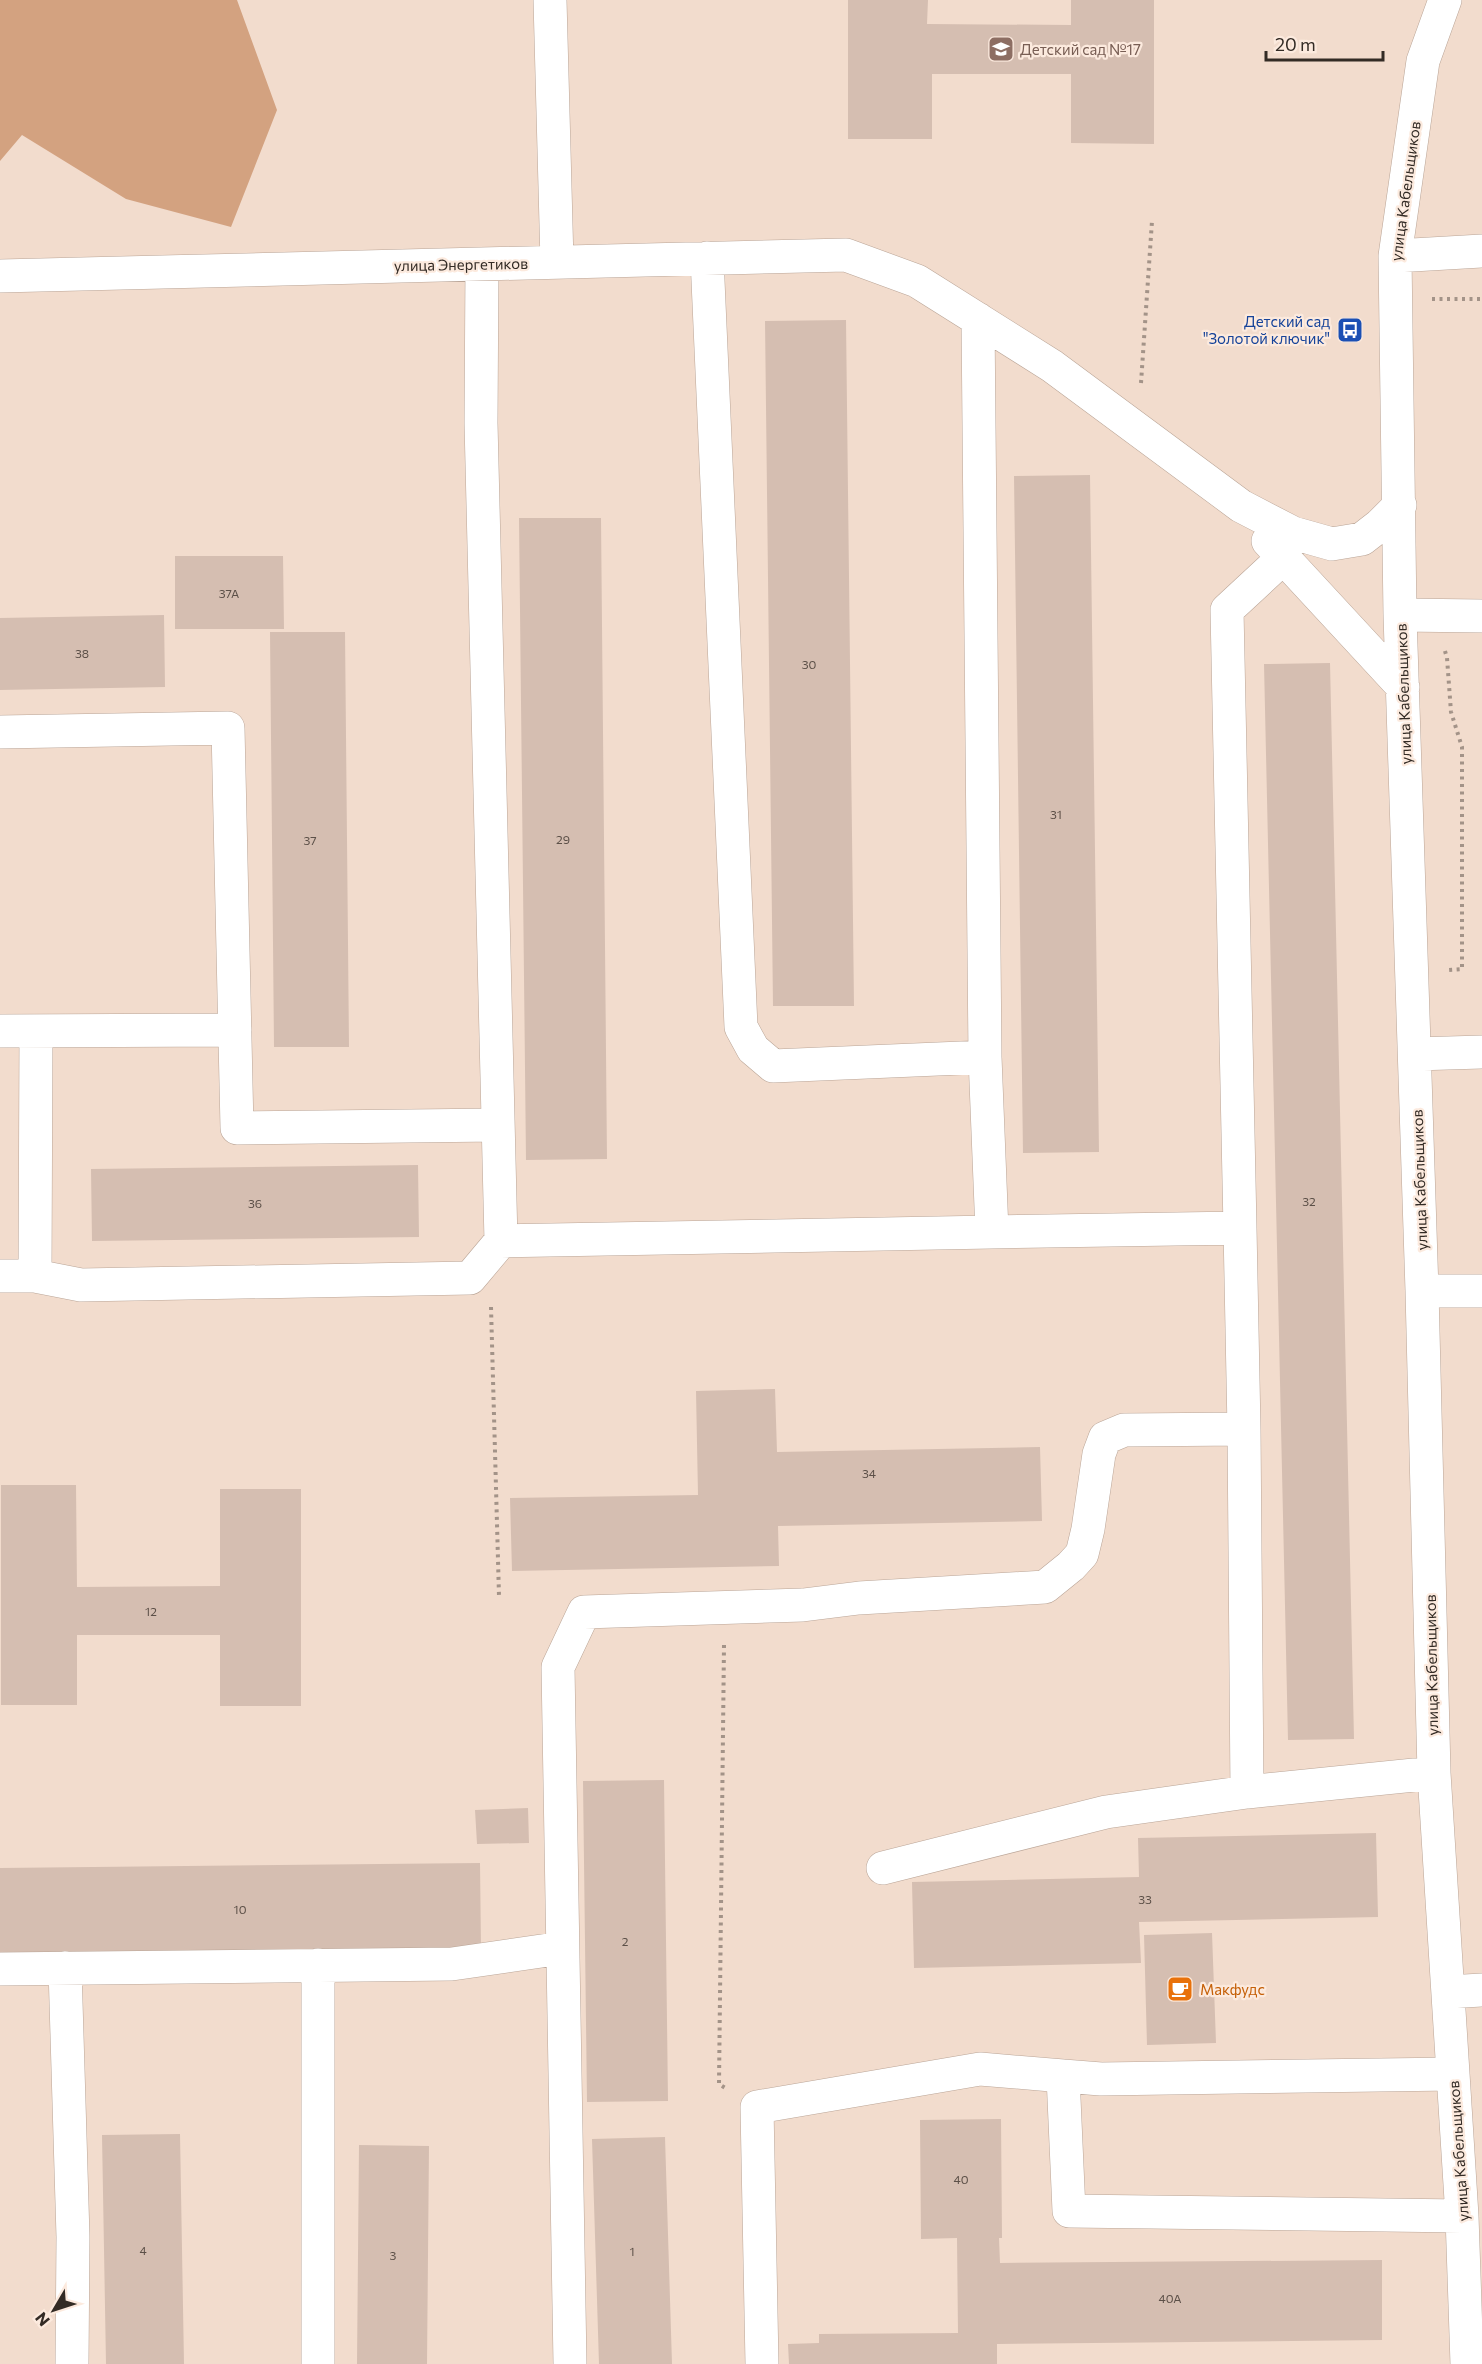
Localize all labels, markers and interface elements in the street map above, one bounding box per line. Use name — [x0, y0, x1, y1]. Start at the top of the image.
scale bar — [1266, 24, 1383, 62]
text: 20 m — [1275, 33, 1316, 55]
school or university icon: Детский сад №17 — [986, 34, 1016, 64]
place label: Детский сад №17 — [1020, 40, 1141, 58]
street label: улица Кабельщиков — [1386, 120, 1424, 262]
street label: улица Энергетиков — [394, 254, 528, 274]
place label: Детский сад "Золотой ключик" — [1203, 312, 1330, 347]
bus stop icon: Детский сад "Золотой ключик" — [1335, 315, 1365, 345]
house number: 37А — [219, 586, 239, 600]
street label: улица Кабельщиков — [1392, 623, 1414, 765]
house number: 38 — [75, 646, 89, 660]
house number: 30 — [802, 657, 817, 671]
house number: 31 — [1050, 807, 1062, 821]
house number: 29 — [556, 832, 570, 846]
house number: 37 — [303, 833, 317, 847]
street label: улица Кабельщиков — [1408, 1109, 1430, 1251]
house number: 32 — [1302, 1194, 1316, 1208]
house number: 36 — [248, 1196, 262, 1210]
house number: 34 — [862, 1466, 876, 1480]
street label: улица Кабельщиков — [1421, 1594, 1441, 1736]
house number: 12 — [145, 1604, 157, 1618]
house number: 33 — [1138, 1892, 1152, 1906]
house number: 10 — [234, 1902, 247, 1916]
house number: 2 — [622, 1934, 629, 1948]
cafe icon: Макфудс — [1165, 1974, 1195, 2004]
place label: Макфудс — [1200, 1980, 1265, 1998]
street label: улица Кабельщиков — [1444, 2080, 1472, 2222]
house number: 40 — [953, 2172, 969, 2186]
house number: 4 — [139, 2243, 147, 2257]
house number: 1 — [629, 2244, 635, 2258]
house number: 3 — [390, 2248, 397, 2262]
north arrow — [24, 2280, 84, 2340]
house number: 40А — [1158, 2291, 1182, 2305]
text: N — [31, 2309, 53, 2330]

